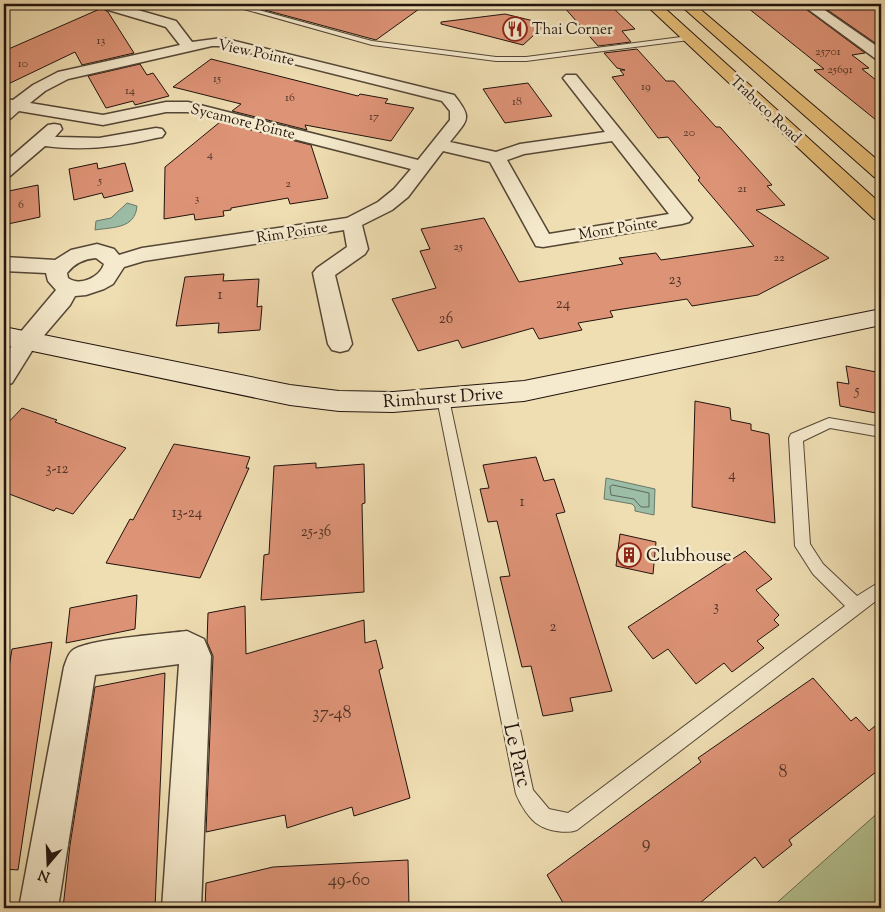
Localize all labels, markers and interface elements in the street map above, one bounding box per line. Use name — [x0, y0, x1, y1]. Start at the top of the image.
restaurant icon: Thai Corner — [502, 16, 528, 42]
place label: Thai Corner — [532, 20, 613, 41]
house number: 13 — [97, 32, 106, 50]
street label: View Pointe — [216, 35, 296, 72]
house number: 25701 — [815, 43, 841, 61]
house number: 10 — [18, 55, 28, 73]
house number: 25691 — [827, 61, 853, 79]
house number: 15 — [213, 70, 221, 88]
street label: Trabuco Road — [725, 72, 806, 149]
house number: 19 — [641, 78, 651, 96]
house number: 14 — [125, 82, 135, 100]
house number: 16 — [285, 89, 295, 107]
house number: 18 — [512, 93, 522, 111]
street label: Sycamore Pointe — [188, 99, 297, 146]
house number: 17 — [369, 108, 379, 126]
house number: 20 — [683, 124, 695, 142]
house number: 4 — [207, 146, 213, 164]
house number: 5 — [97, 172, 102, 190]
house number: 2 — [285, 175, 291, 193]
house number: 21 — [737, 180, 747, 198]
house number: 3 — [195, 190, 200, 208]
house number: 6 — [18, 196, 24, 214]
street label: Mont Pointe — [577, 213, 659, 246]
street label: Rim Pointe — [255, 217, 329, 249]
house number: 25 — [453, 238, 463, 256]
house number: 22 — [773, 249, 785, 267]
house number: 23 — [668, 270, 682, 291]
house number: 1 — [217, 285, 223, 306]
house number: 24 — [556, 294, 571, 315]
house number: 26 — [439, 309, 453, 330]
house number: 5 — [853, 381, 860, 402]
street label: Rimhurst Drive — [382, 382, 504, 416]
house number: 3-12 — [46, 459, 69, 480]
house number: 4 — [728, 465, 736, 486]
house number: 1 — [519, 492, 525, 513]
house number: 13-24 — [172, 503, 203, 524]
house number: 25-36 — [301, 522, 331, 543]
building icon: Clubhouse — [616, 542, 642, 568]
place label: Clubhouse — [646, 544, 731, 570]
house number: 3 — [713, 597, 719, 618]
house number: 2 — [549, 617, 557, 638]
house number: 37-48 — [312, 701, 352, 727]
street label: Le Parc — [494, 720, 538, 791]
house number: 8 — [779, 760, 788, 786]
house number: 9 — [642, 831, 651, 857]
north arrow — [22, 840, 72, 890]
text: N — [36, 863, 53, 886]
house number: 49-60 — [328, 868, 370, 894]

